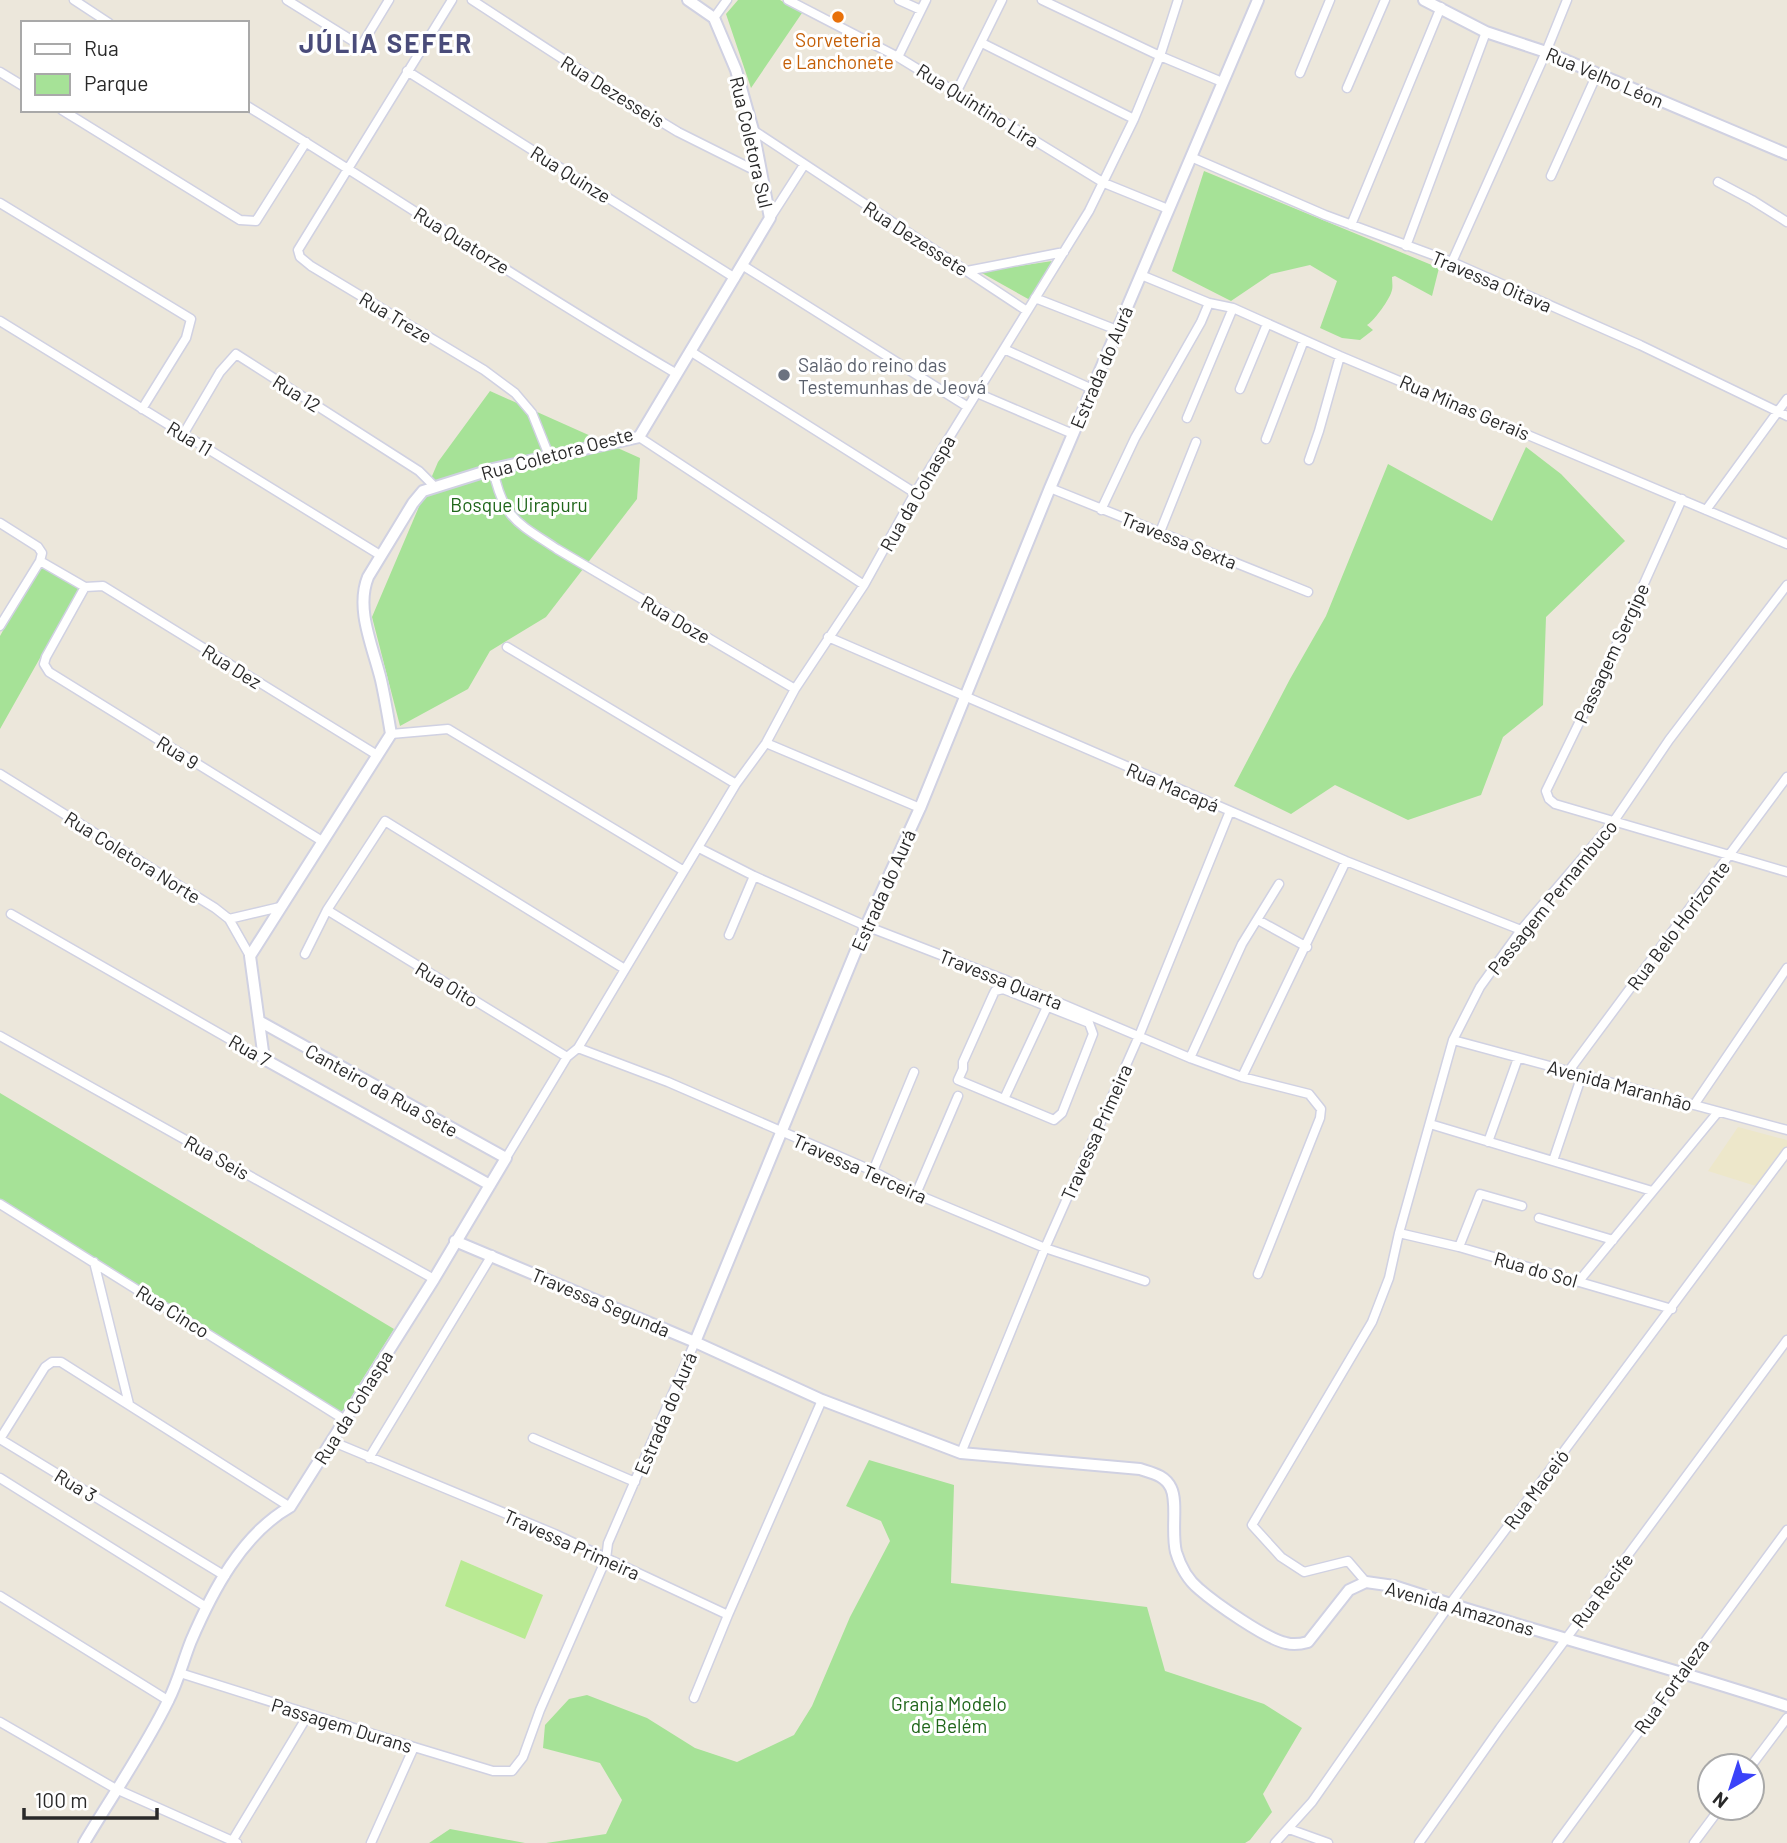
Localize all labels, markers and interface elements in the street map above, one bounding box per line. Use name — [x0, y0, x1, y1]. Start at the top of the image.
marker: Sorveteria e Lanchonete — [830, 9, 846, 25]
legend — [21, 21, 248, 112]
district label: JÚLIA SEFER — [299, 27, 473, 58]
place label: Sorveteria e Lanchonete — [782, 28, 894, 73]
text: Rua — [84, 35, 119, 60]
street label: Rua Velho Léon — [1543, 42, 1667, 112]
street label: Rua Dezesseis — [557, 50, 669, 132]
street label: Rua Quintino Lira — [913, 58, 1043, 152]
text: Parque — [84, 70, 149, 95]
street label: Rua Coletora Sul — [726, 74, 778, 210]
street label: Rua Quinze — [527, 140, 615, 208]
street label: Rua Dezessete — [859, 196, 973, 280]
street label: Rua Quatorze — [410, 201, 514, 279]
street label: Travessa Oitava — [1429, 245, 1555, 317]
street label: Rua Treze — [356, 286, 436, 348]
street label: Estrada do Aurá — [1065, 302, 1137, 432]
place label: Salão do reino das Testemunhas de Jeová — [798, 353, 986, 398]
marker: Salão do reino das Testemunhas de Jeová — [776, 367, 792, 383]
street label: Rua 12 — [269, 369, 325, 417]
street label: Rua Minas Gerais — [1397, 369, 1533, 445]
street label: Rua 11 — [163, 416, 217, 460]
street label: Rua Coletora Oeste — [478, 422, 636, 484]
street label: Rua da Cohaspa — [874, 431, 960, 555]
park label: Bosque Uirapuru — [450, 493, 588, 516]
street label: Travessa Sexta — [1118, 506, 1240, 574]
street label: Passagem Sergipe — [1568, 579, 1654, 727]
street label: Rua Doze — [637, 590, 715, 648]
street label: Rua Dez — [198, 639, 266, 693]
street label: Rua 9 — [153, 730, 203, 774]
street label: Rua Macapá — [1123, 757, 1223, 817]
street label: Rua Coletora Norte — [61, 806, 205, 908]
street label: Passagem Pernambuco — [1482, 815, 1622, 979]
street label: Estrada do Aurá — [846, 826, 920, 954]
street label: Rua Belo Horizonte — [1622, 856, 1734, 994]
street label: Travessa Quarta — [936, 944, 1066, 1014]
street label: Rua Oito — [412, 956, 482, 1012]
street label: Rua 7 — [225, 1029, 275, 1071]
street label: Canteiro da Rua Sete — [302, 1038, 462, 1142]
street label: Avenida Maranhão — [1545, 1055, 1695, 1115]
street label: Travessa Primeira — [1056, 1060, 1136, 1204]
street label: Travessa Terceira — [789, 1128, 931, 1208]
street label: Rua Seis — [181, 1130, 253, 1184]
street label: Rua do Sol — [1492, 1246, 1580, 1292]
street label: Travessa Segunda — [528, 1262, 674, 1342]
street label: Rua Cinco — [132, 1280, 214, 1342]
street label: Rua da Cohaspa — [309, 1346, 397, 1468]
street label: Estrada do Aurá — [629, 1348, 701, 1478]
street label: Rua Maceió — [1499, 1445, 1573, 1533]
street label: Rua 3 — [51, 1464, 101, 1506]
street label: Travessa Primeira — [500, 1504, 644, 1584]
street label: Rua Recife — [1566, 1548, 1638, 1632]
street label: Avenida Amazonas — [1383, 1576, 1537, 1640]
street label: Rua Fortaleza — [1629, 1634, 1713, 1738]
park label: Granja Modelo de Belém — [891, 1692, 1007, 1737]
street label: Passagem Durans — [269, 1693, 415, 1757]
north arrow — [1696, 1752, 1766, 1822]
scale bar — [24, 1776, 158, 1820]
text: 100 m — [35, 1787, 88, 1812]
text: N — [1708, 1788, 1732, 1814]

